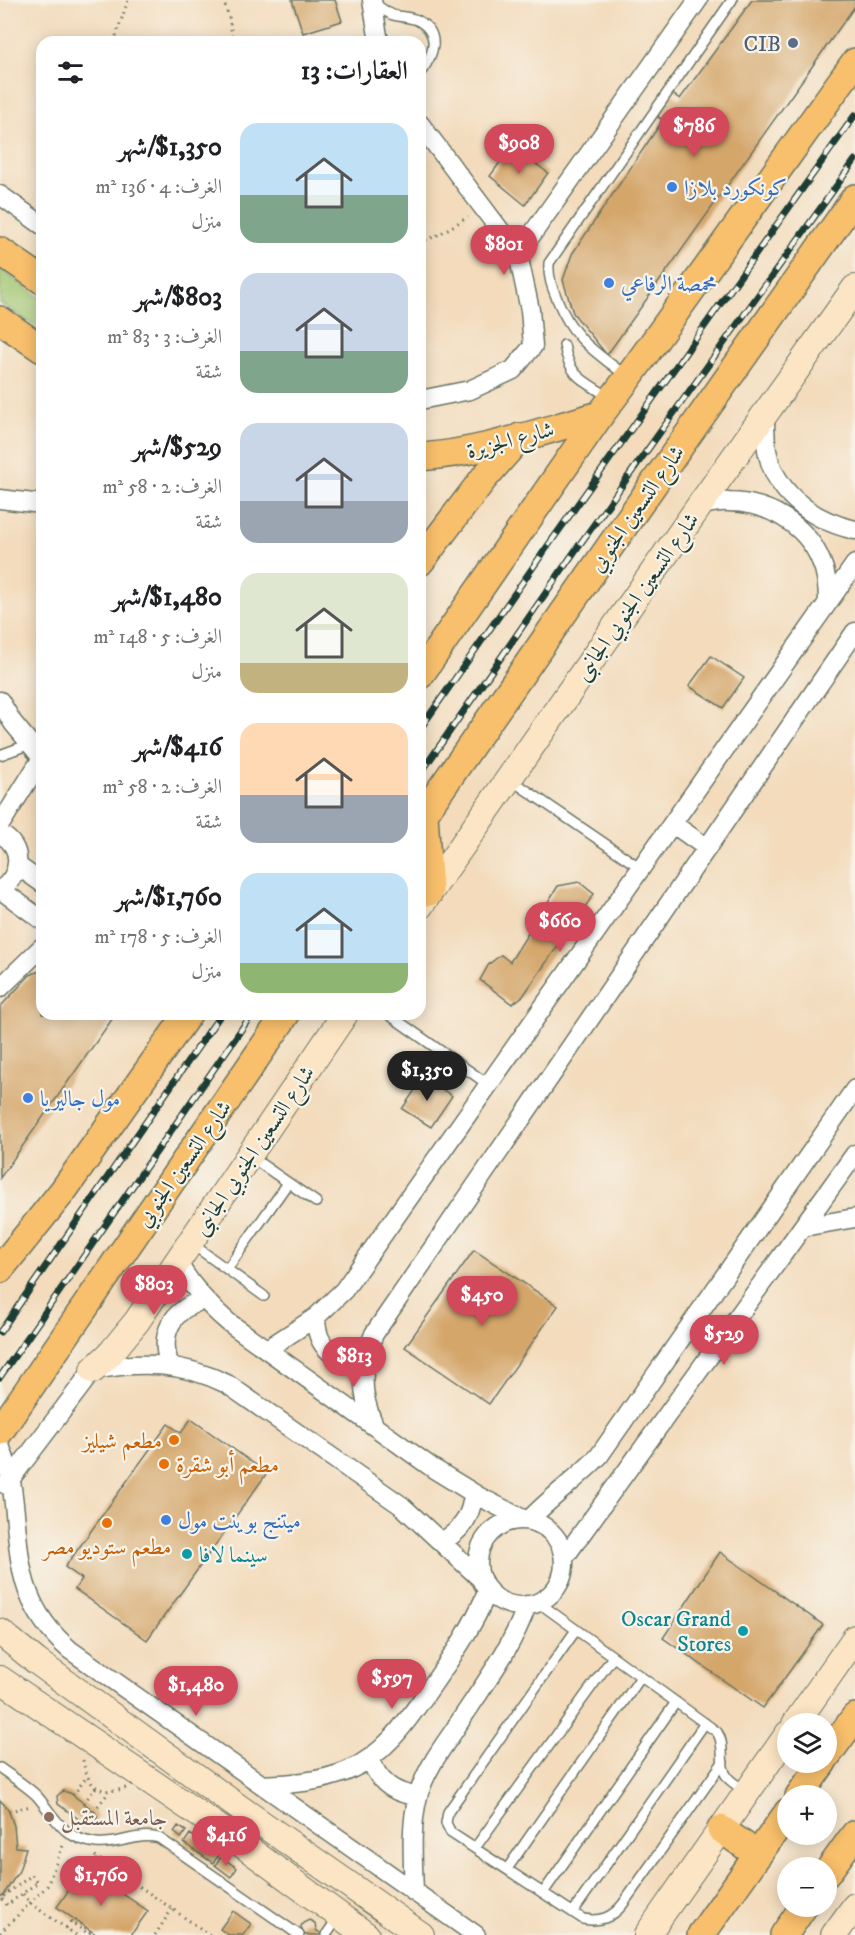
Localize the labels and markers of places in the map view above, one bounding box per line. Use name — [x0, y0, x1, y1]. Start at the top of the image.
place label: CIB — [743, 31, 781, 58]
marker: CIB — [786, 36, 800, 50]
pin: $786 — [658, 107, 730, 158]
pin: $908 — [483, 124, 555, 175]
place label: كونكورد بلازا — [684, 175, 787, 202]
marker: كونكورد بلازا — [665, 180, 679, 194]
pin: $801 — [468, 225, 540, 276]
place label: محمصة الرفاعي — [621, 271, 717, 302]
marker: محمصة الرفاعي — [602, 276, 616, 290]
pin: $660 — [524, 902, 596, 953]
pin: $1,350 — [378, 1051, 476, 1102]
place label: مول جاليريا — [40, 1086, 120, 1113]
marker: مول جاليريا — [21, 1091, 35, 1105]
pin: $803 — [118, 1265, 190, 1316]
pin: $450 — [446, 1276, 518, 1327]
pin: $529 — [688, 1315, 760, 1366]
pin: $813 — [318, 1337, 390, 1388]
place label: مطعم شيليز — [81, 1428, 162, 1461]
marker: مطعم شيليز — [167, 1433, 181, 1447]
place label: مطعم أبو شقرة — [176, 1449, 279, 1485]
marker: مطعم أبو شقرة — [157, 1457, 171, 1471]
place label: ميتنج بوينت مول — [178, 1508, 301, 1540]
marker: ميتنج بوينت مول — [159, 1513, 173, 1527]
marker: مطعم ستوديو مصر — [100, 1516, 114, 1530]
place label: مطعم ستوديو مصر — [41, 1534, 171, 1567]
place label: سينما لافا — [199, 1542, 268, 1569]
marker: سينما لافا — [180, 1547, 194, 1561]
place label: Oscar Grand Stores — [621, 1606, 731, 1658]
marker: Oscar Grand Stores — [736, 1624, 750, 1638]
pin: $597 — [356, 1659, 428, 1710]
pin: $1,480 — [147, 1666, 245, 1717]
place label: جامعة المستقبل — [61, 1805, 167, 1833]
marker: جامعة المستقبل — [42, 1810, 56, 1824]
pin: $416 — [190, 1816, 262, 1867]
pin: $1,760 — [52, 1856, 150, 1907]

